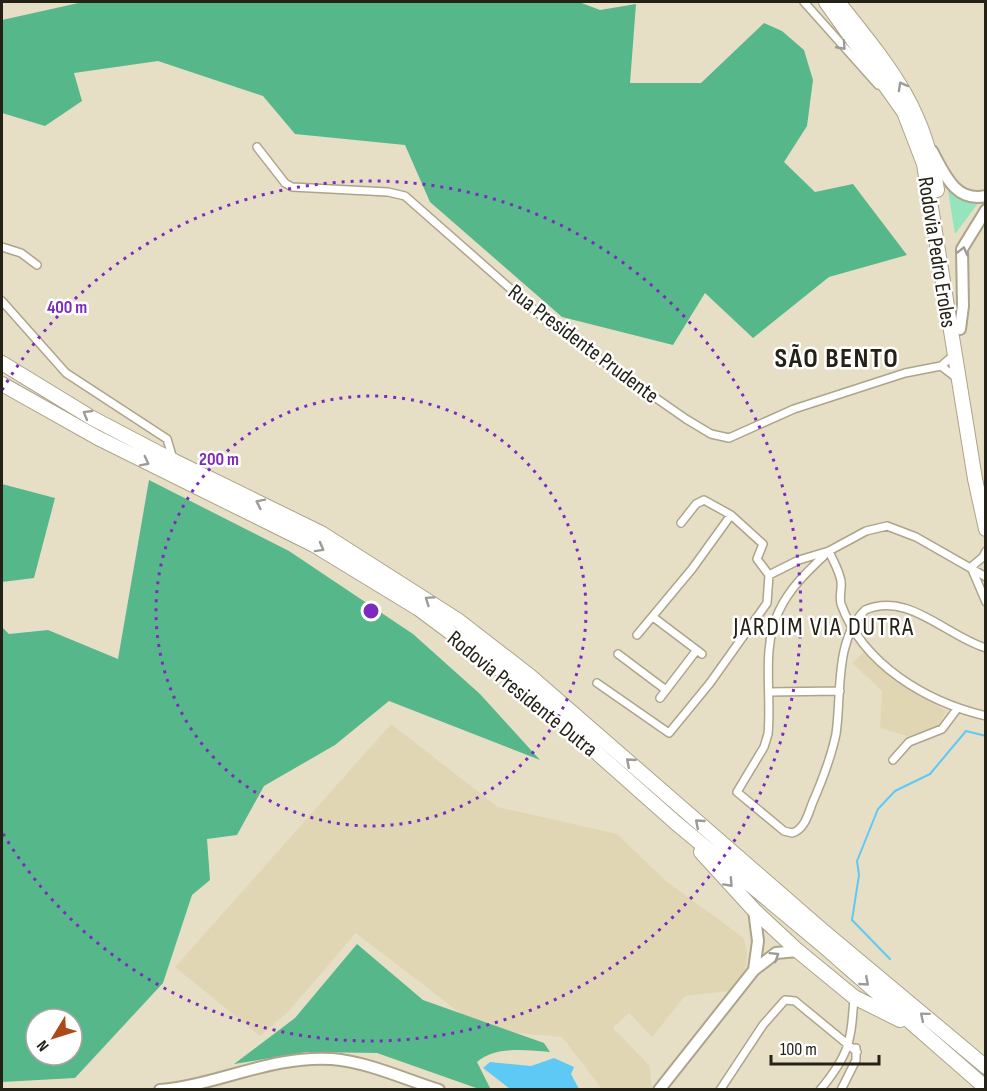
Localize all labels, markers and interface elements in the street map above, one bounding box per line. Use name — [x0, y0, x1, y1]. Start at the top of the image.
one-way arrow — [835, 40, 846, 50]
one-way arrow — [898, 82, 909, 92]
street label: Rodovia Pedro Eroles — [911, 175, 962, 330]
one-way arrow — [956, 246, 969, 256]
street label: Rua Presidente Prudente — [502, 279, 664, 410]
text: 400 m — [47, 297, 87, 318]
district label: SÃO BENTO — [775, 342, 899, 375]
one-way arrow — [83, 410, 93, 422]
text: 200 m — [199, 449, 239, 470]
one-way arrow — [139, 454, 150, 466]
one-way arrow — [256, 499, 267, 511]
one-way arrow — [314, 541, 324, 552]
one-way arrow — [425, 596, 435, 608]
centre of rings — [361, 601, 381, 621]
district label: JARDIM VIA DUTRA — [732, 612, 915, 643]
street label: Rodovia Presidente Dutra — [441, 625, 603, 763]
one-way arrow — [626, 758, 637, 769]
one-way arrow — [695, 819, 706, 830]
one-way arrow — [722, 876, 733, 886]
one-way arrow — [768, 953, 779, 964]
one-way arrow — [858, 975, 869, 986]
north arrow — [24, 1007, 84, 1067]
one-way arrow — [920, 1013, 931, 1024]
scale bar — [771, 1028, 879, 1066]
text: N — [33, 1036, 53, 1055]
text: 100 m — [780, 1039, 817, 1060]

